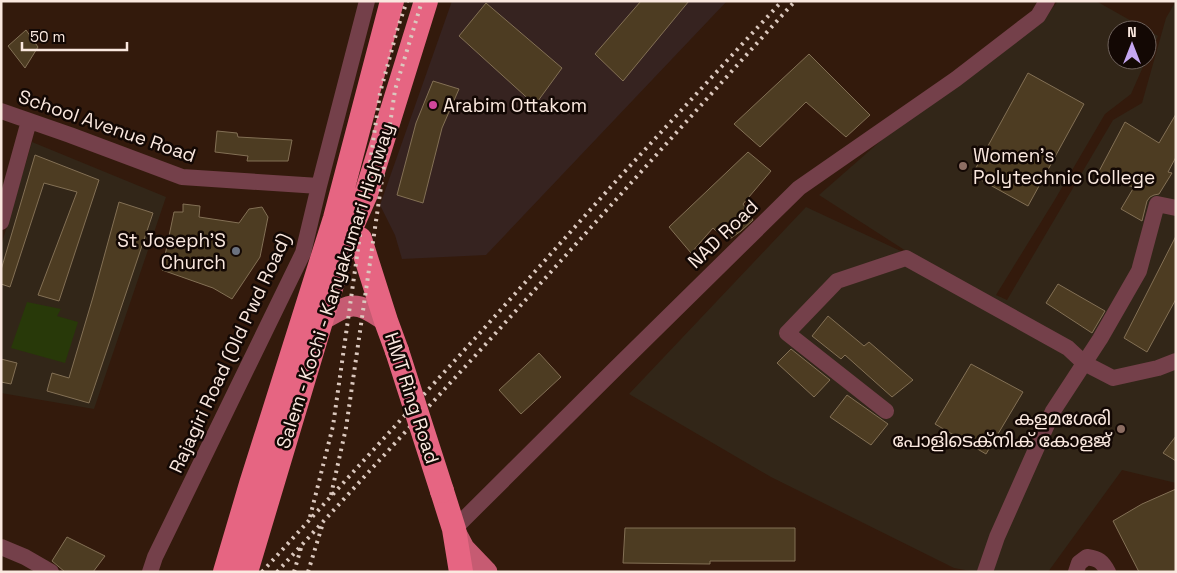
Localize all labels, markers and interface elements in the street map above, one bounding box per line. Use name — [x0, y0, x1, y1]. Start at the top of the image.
scale bar — [22, 20, 128, 52]
north arrow — [1107, 20, 1157, 70]
text: N — [1127, 23, 1137, 41]
text: 50 m — [30, 27, 65, 46]
street label: School Avenue Road — [15, 84, 199, 168]
place label: Arabim Ottakom — [443, 93, 587, 118]
marker: Arabim Ottakom — [427, 99, 439, 111]
street label: Salem - Kochi - Kanyakumari Highway — [270, 120, 400, 452]
place label: Women's Polytechnic College — [973, 143, 1155, 190]
marker: Women's Polytechnic College — [957, 160, 969, 172]
street label: NAD Road — [682, 194, 764, 274]
place label: St Joseph'S Church — [117, 228, 226, 275]
street label: Rajagiri Road (Old Pwd Road) — [163, 229, 297, 477]
marker: St Joseph'S Church — [230, 245, 242, 257]
street label: HMT Ring Road — [379, 329, 445, 467]
place label: കളമശേരി പോളിടെക്നിക് കോളജ് — [893, 406, 1113, 453]
marker: കളമശേരി പോളിടെക്നിക് കോളജ് — [1115, 423, 1127, 435]

